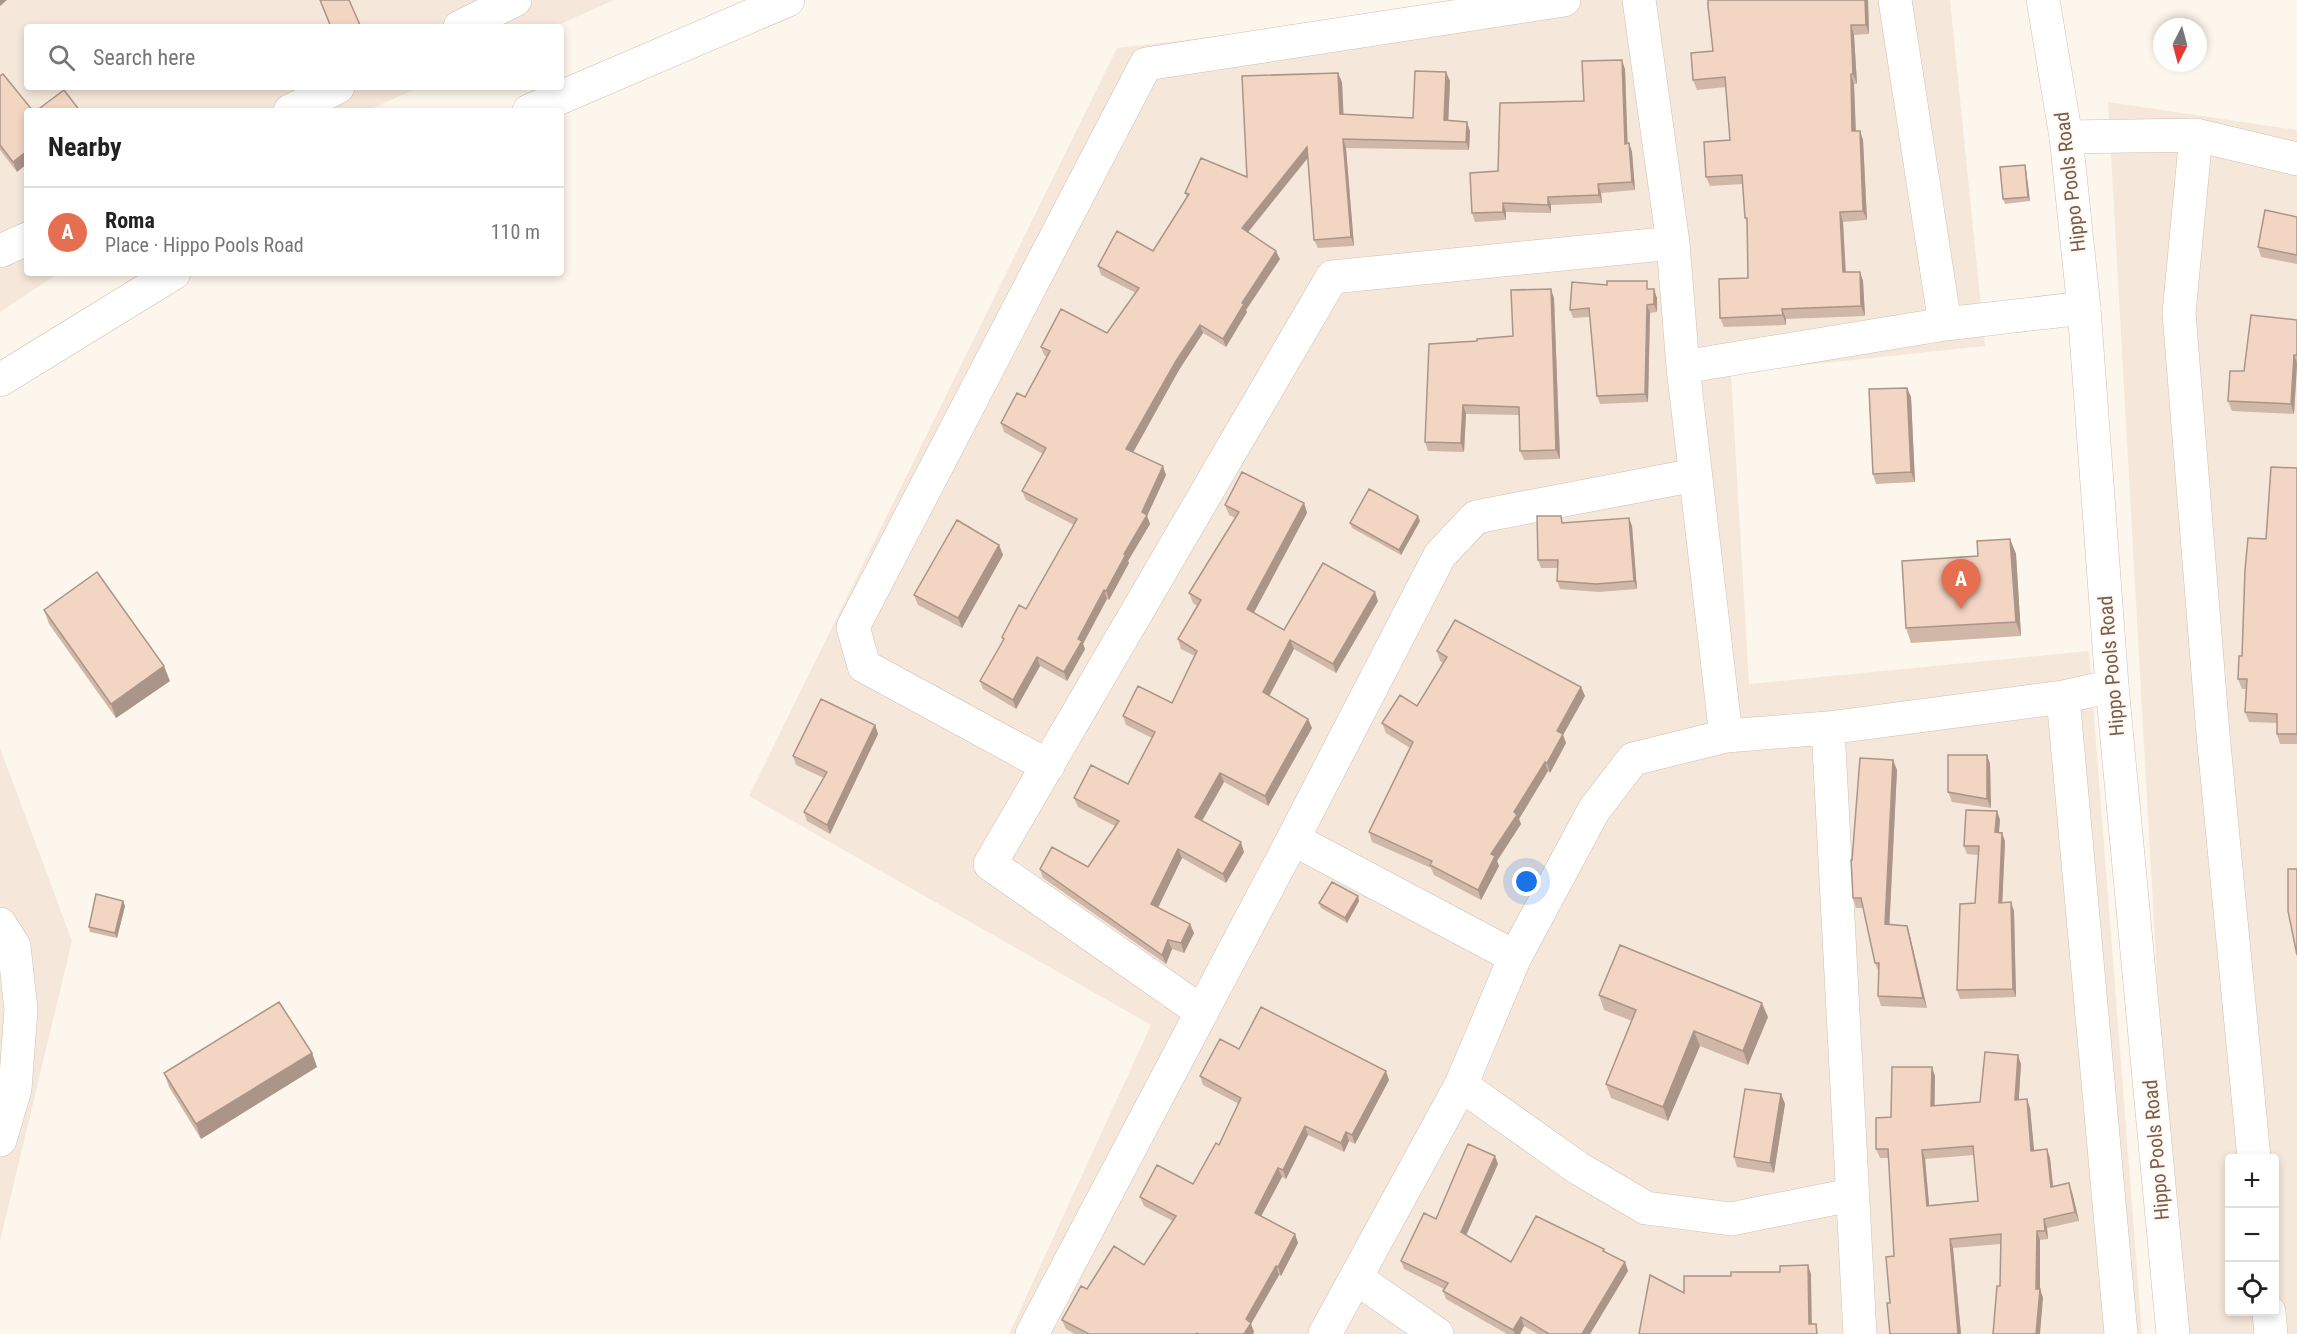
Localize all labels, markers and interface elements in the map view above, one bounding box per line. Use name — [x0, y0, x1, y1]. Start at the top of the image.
north arrow — [2153, 18, 2207, 72]
search box — [24, 24, 564, 90]
icon: search — [45, 41, 78, 74]
text: Search here — [93, 45, 195, 70]
street label: Hippo Pools Road — [2050, 111, 2090, 253]
text: Nearby — [48, 132, 122, 162]
text: Roma — [105, 208, 155, 233]
text: A — [62, 220, 73, 244]
text: 110 m — [491, 220, 540, 244]
text: Place · Hippo Pools Road — [105, 233, 304, 257]
pin: A — [1942, 560, 1980, 609]
street label: Hippo Pools Road — [2093, 595, 2129, 737]
your location — [1512, 867, 1541, 896]
street label: Hippo Pools Road — [2138, 1079, 2174, 1221]
map controls — [2225, 1154, 2279, 1316]
button: + — [2225, 1154, 2279, 1208]
button: − — [2225, 1208, 2279, 1262]
button: locate — [2225, 1262, 2279, 1316]

